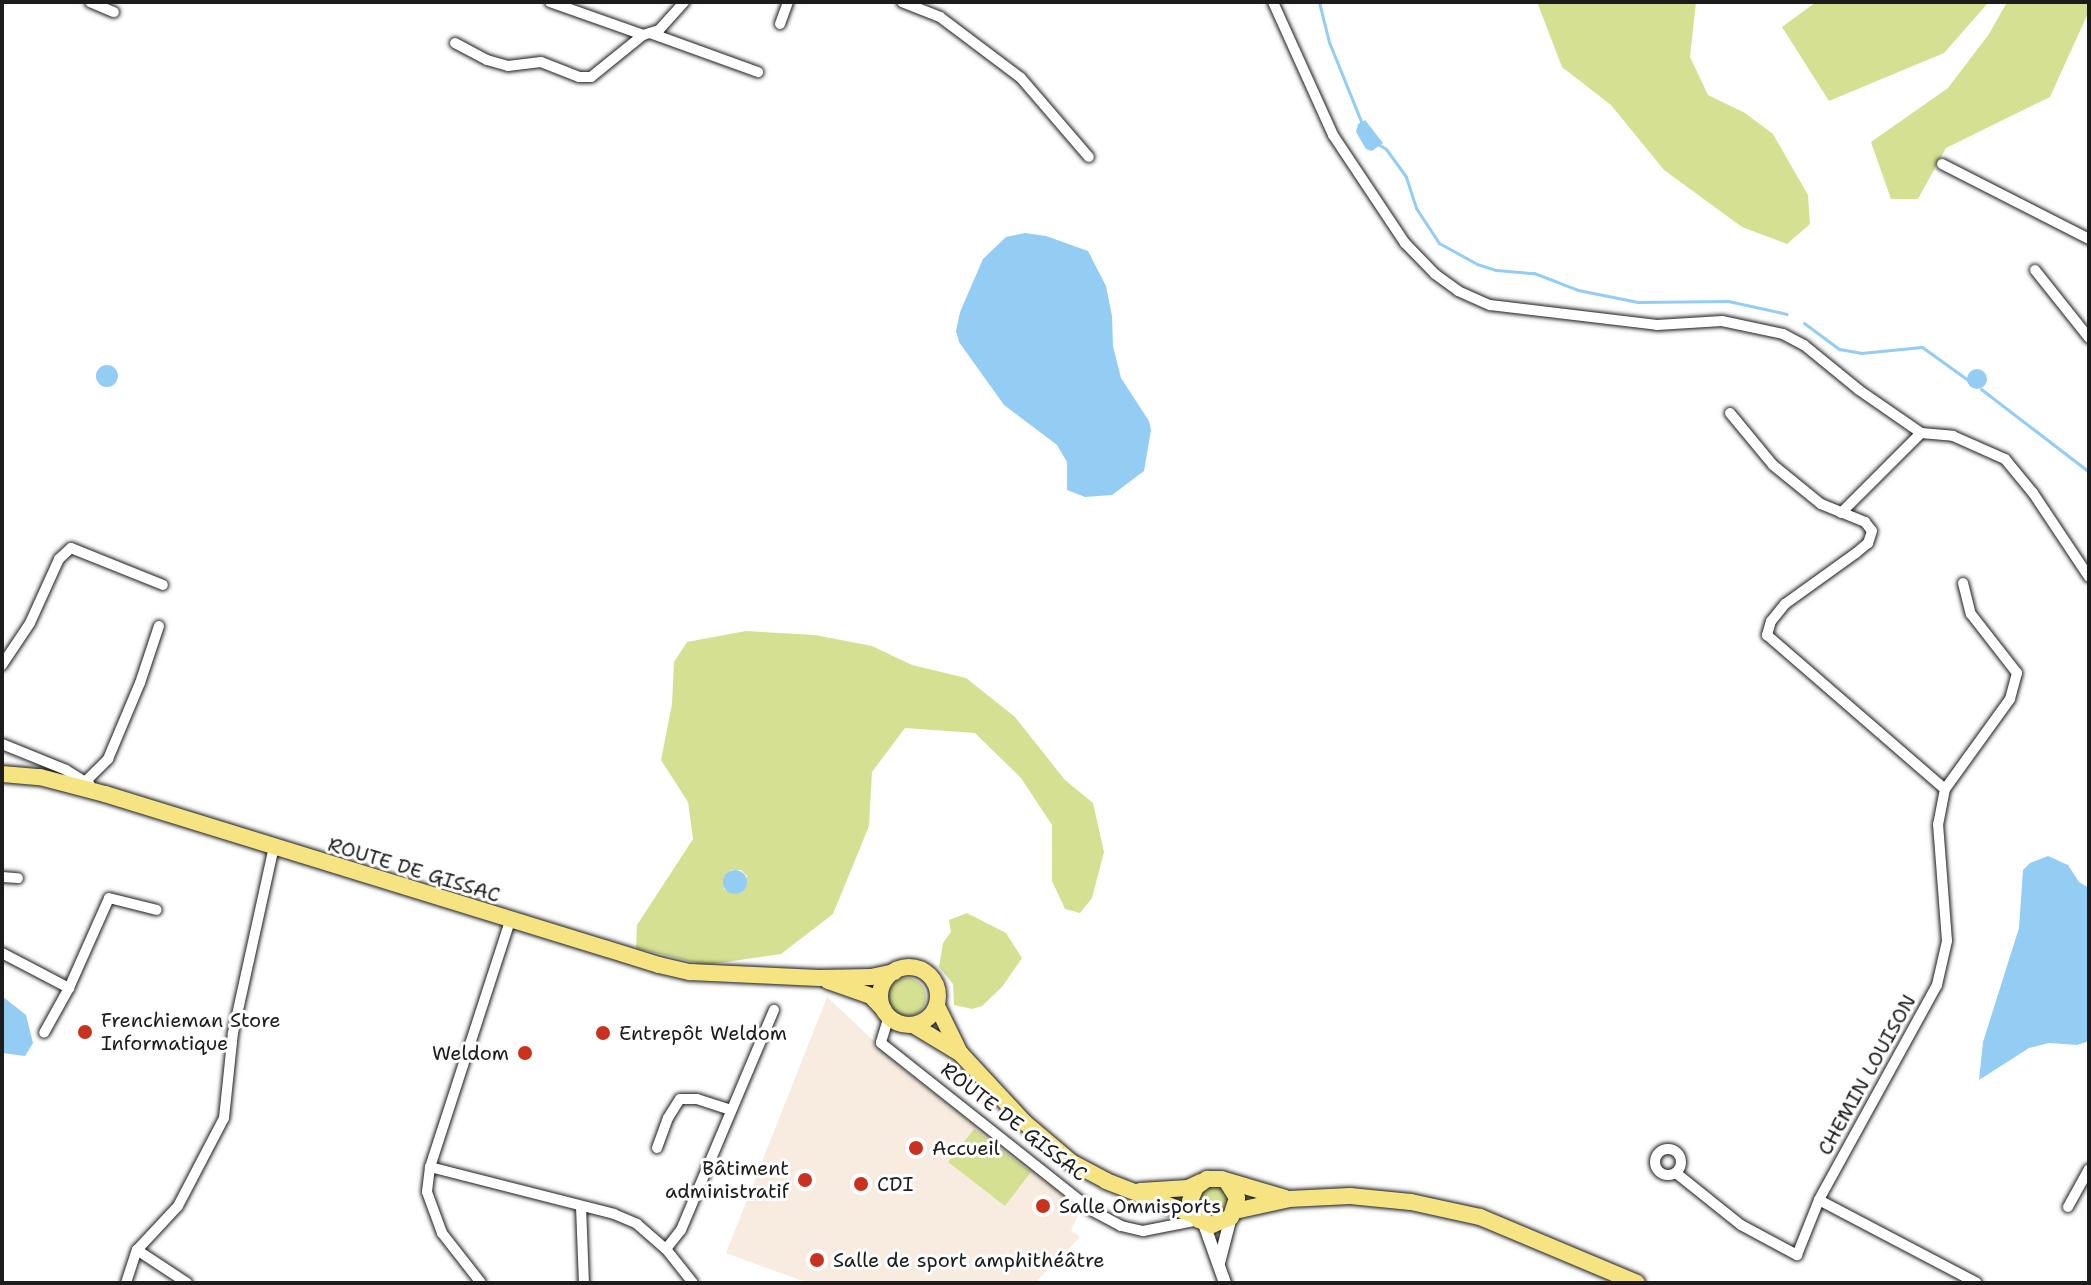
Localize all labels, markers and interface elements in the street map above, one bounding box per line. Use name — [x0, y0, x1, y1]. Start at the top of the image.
street label: ROUTE DE GISSAC — [325, 832, 503, 908]
street label: CHEMIN LOUISON — [1813, 991, 1921, 1159]
place label: Frenchieman Store Informatique — [101, 1008, 281, 1055]
place label: Entrepôt Weldom — [619, 1021, 787, 1045]
marker: Frenchieman Store Informatique — [76, 1023, 94, 1041]
marker: Entrepôt Weldom — [594, 1024, 612, 1042]
place label: Weldom — [432, 1041, 509, 1065]
marker: Weldom — [516, 1044, 534, 1062]
street label: ROUTE DE GISSAC — [936, 1058, 1092, 1186]
place label: Accueil — [932, 1136, 1000, 1160]
marker: Accueil — [907, 1139, 925, 1157]
place label: Bâtiment administratif — [665, 1156, 789, 1203]
marker: Bâtiment administratif — [796, 1171, 814, 1189]
place label: CDI — [877, 1172, 913, 1196]
marker: CDI — [852, 1175, 870, 1193]
place label: Salle Omnisports — [1059, 1194, 1221, 1218]
marker: Salle Omnisports — [1034, 1197, 1052, 1215]
place label: Salle de sport amphithéâtre — [833, 1248, 1105, 1272]
marker: Salle de sport amphithéâtre — [808, 1251, 826, 1269]

